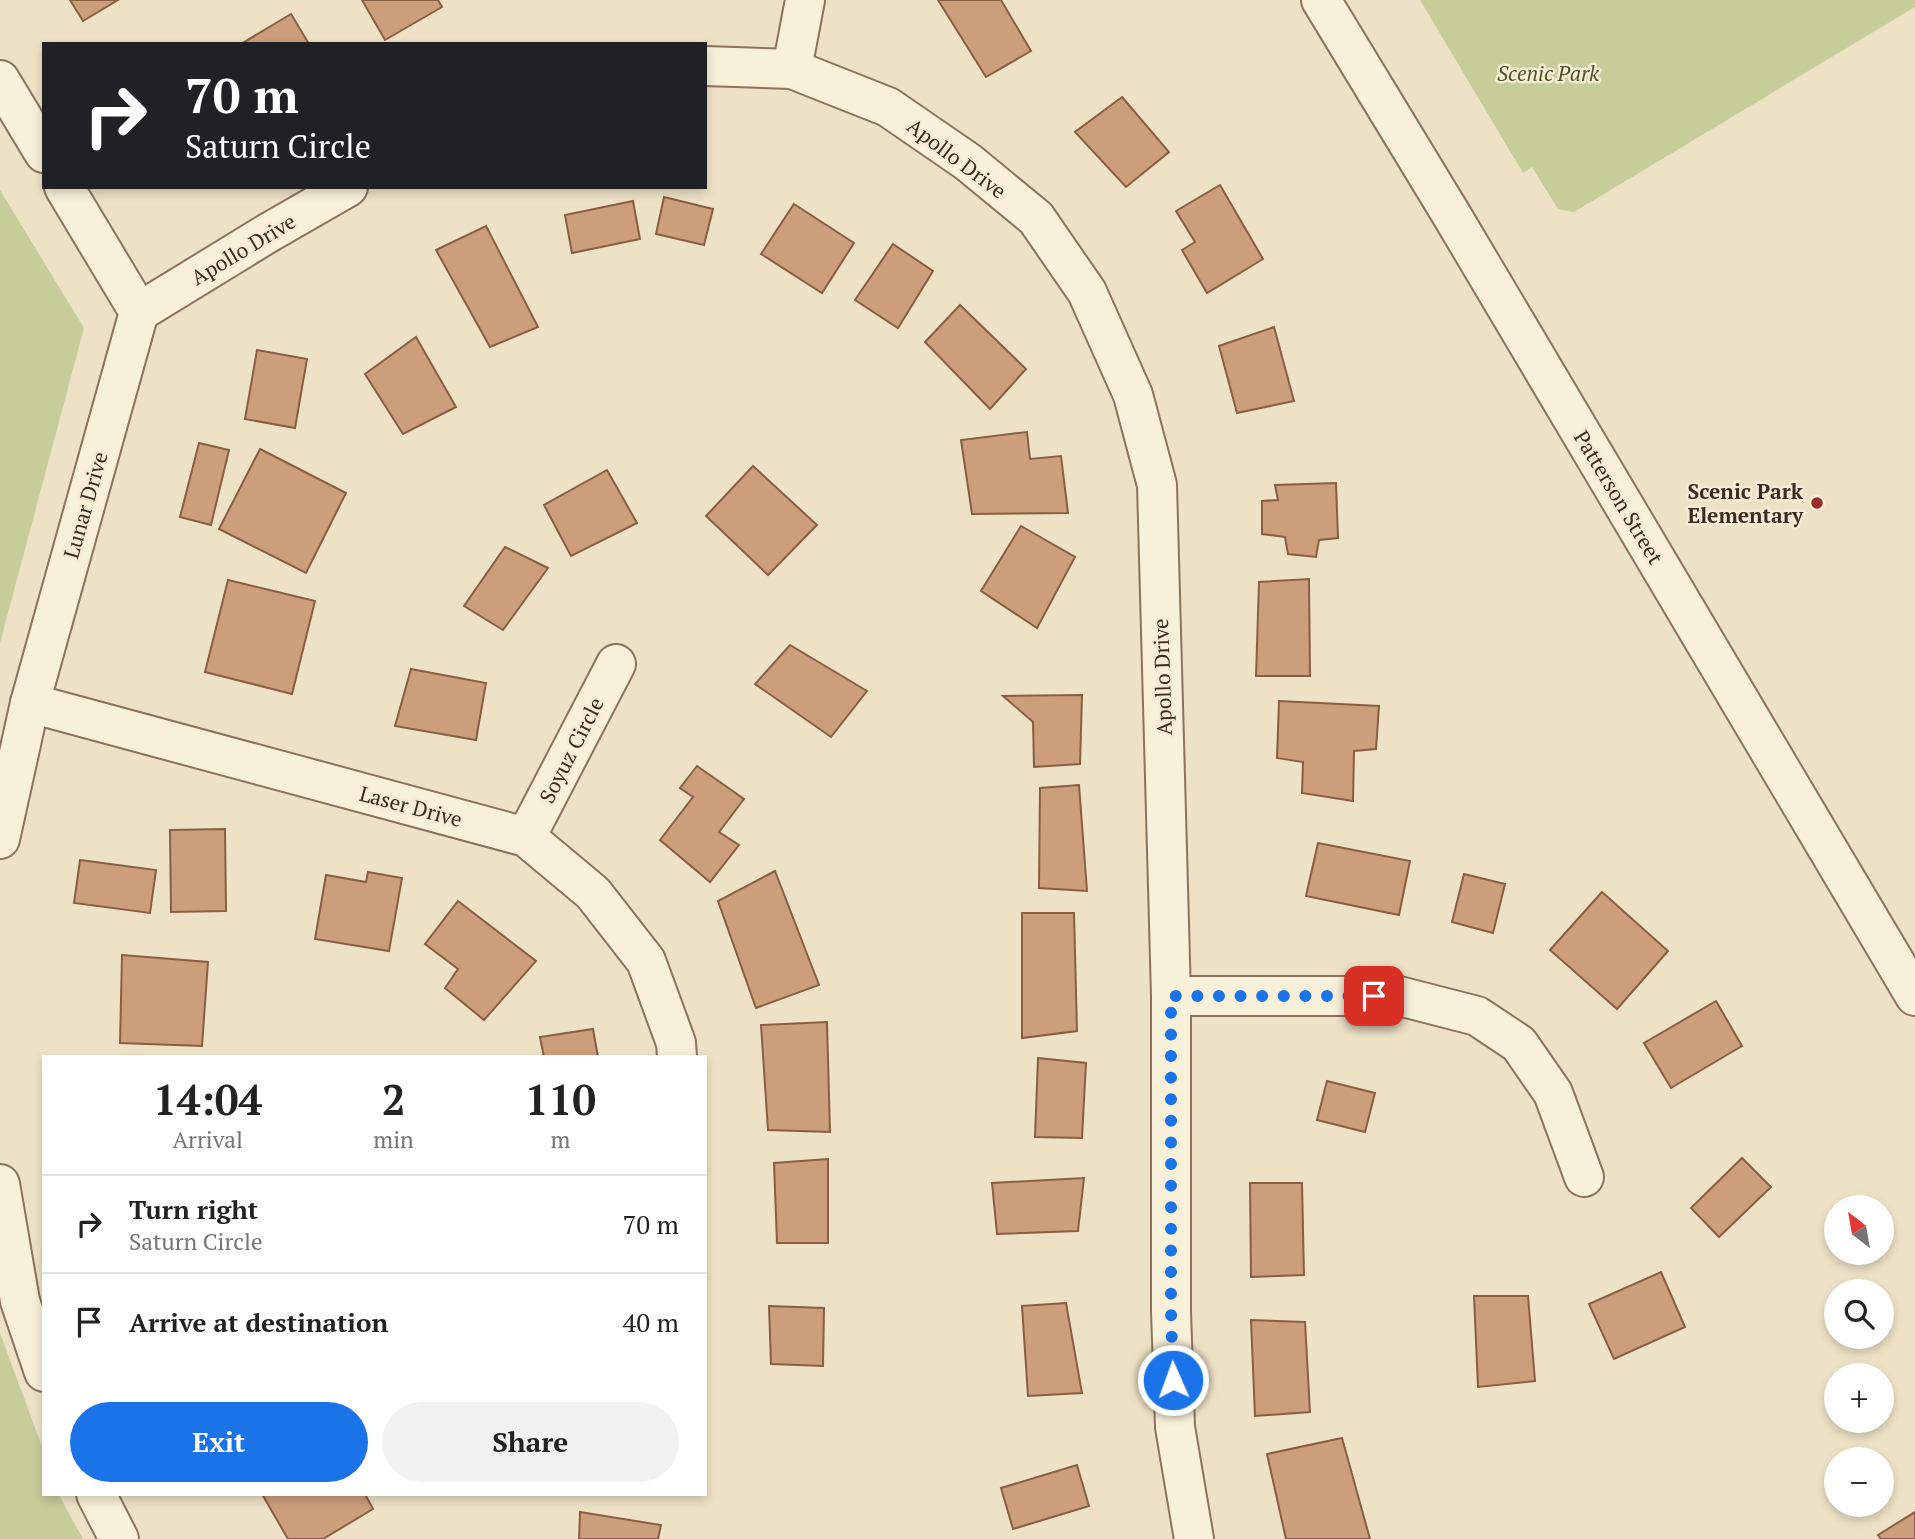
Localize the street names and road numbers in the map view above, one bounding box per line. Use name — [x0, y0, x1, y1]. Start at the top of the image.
street label: Apollo Drive — [902, 112, 1012, 204]
street label: Apollo Drive — [186, 207, 300, 291]
street label: Patterson Street — [1568, 425, 1670, 569]
street label: Lunar Drive — [56, 448, 114, 562]
street label: Apollo Drive — [1146, 618, 1178, 736]
street label: Soyuz Circle — [532, 692, 610, 808]
street label: Laser Drive — [357, 779, 465, 833]

